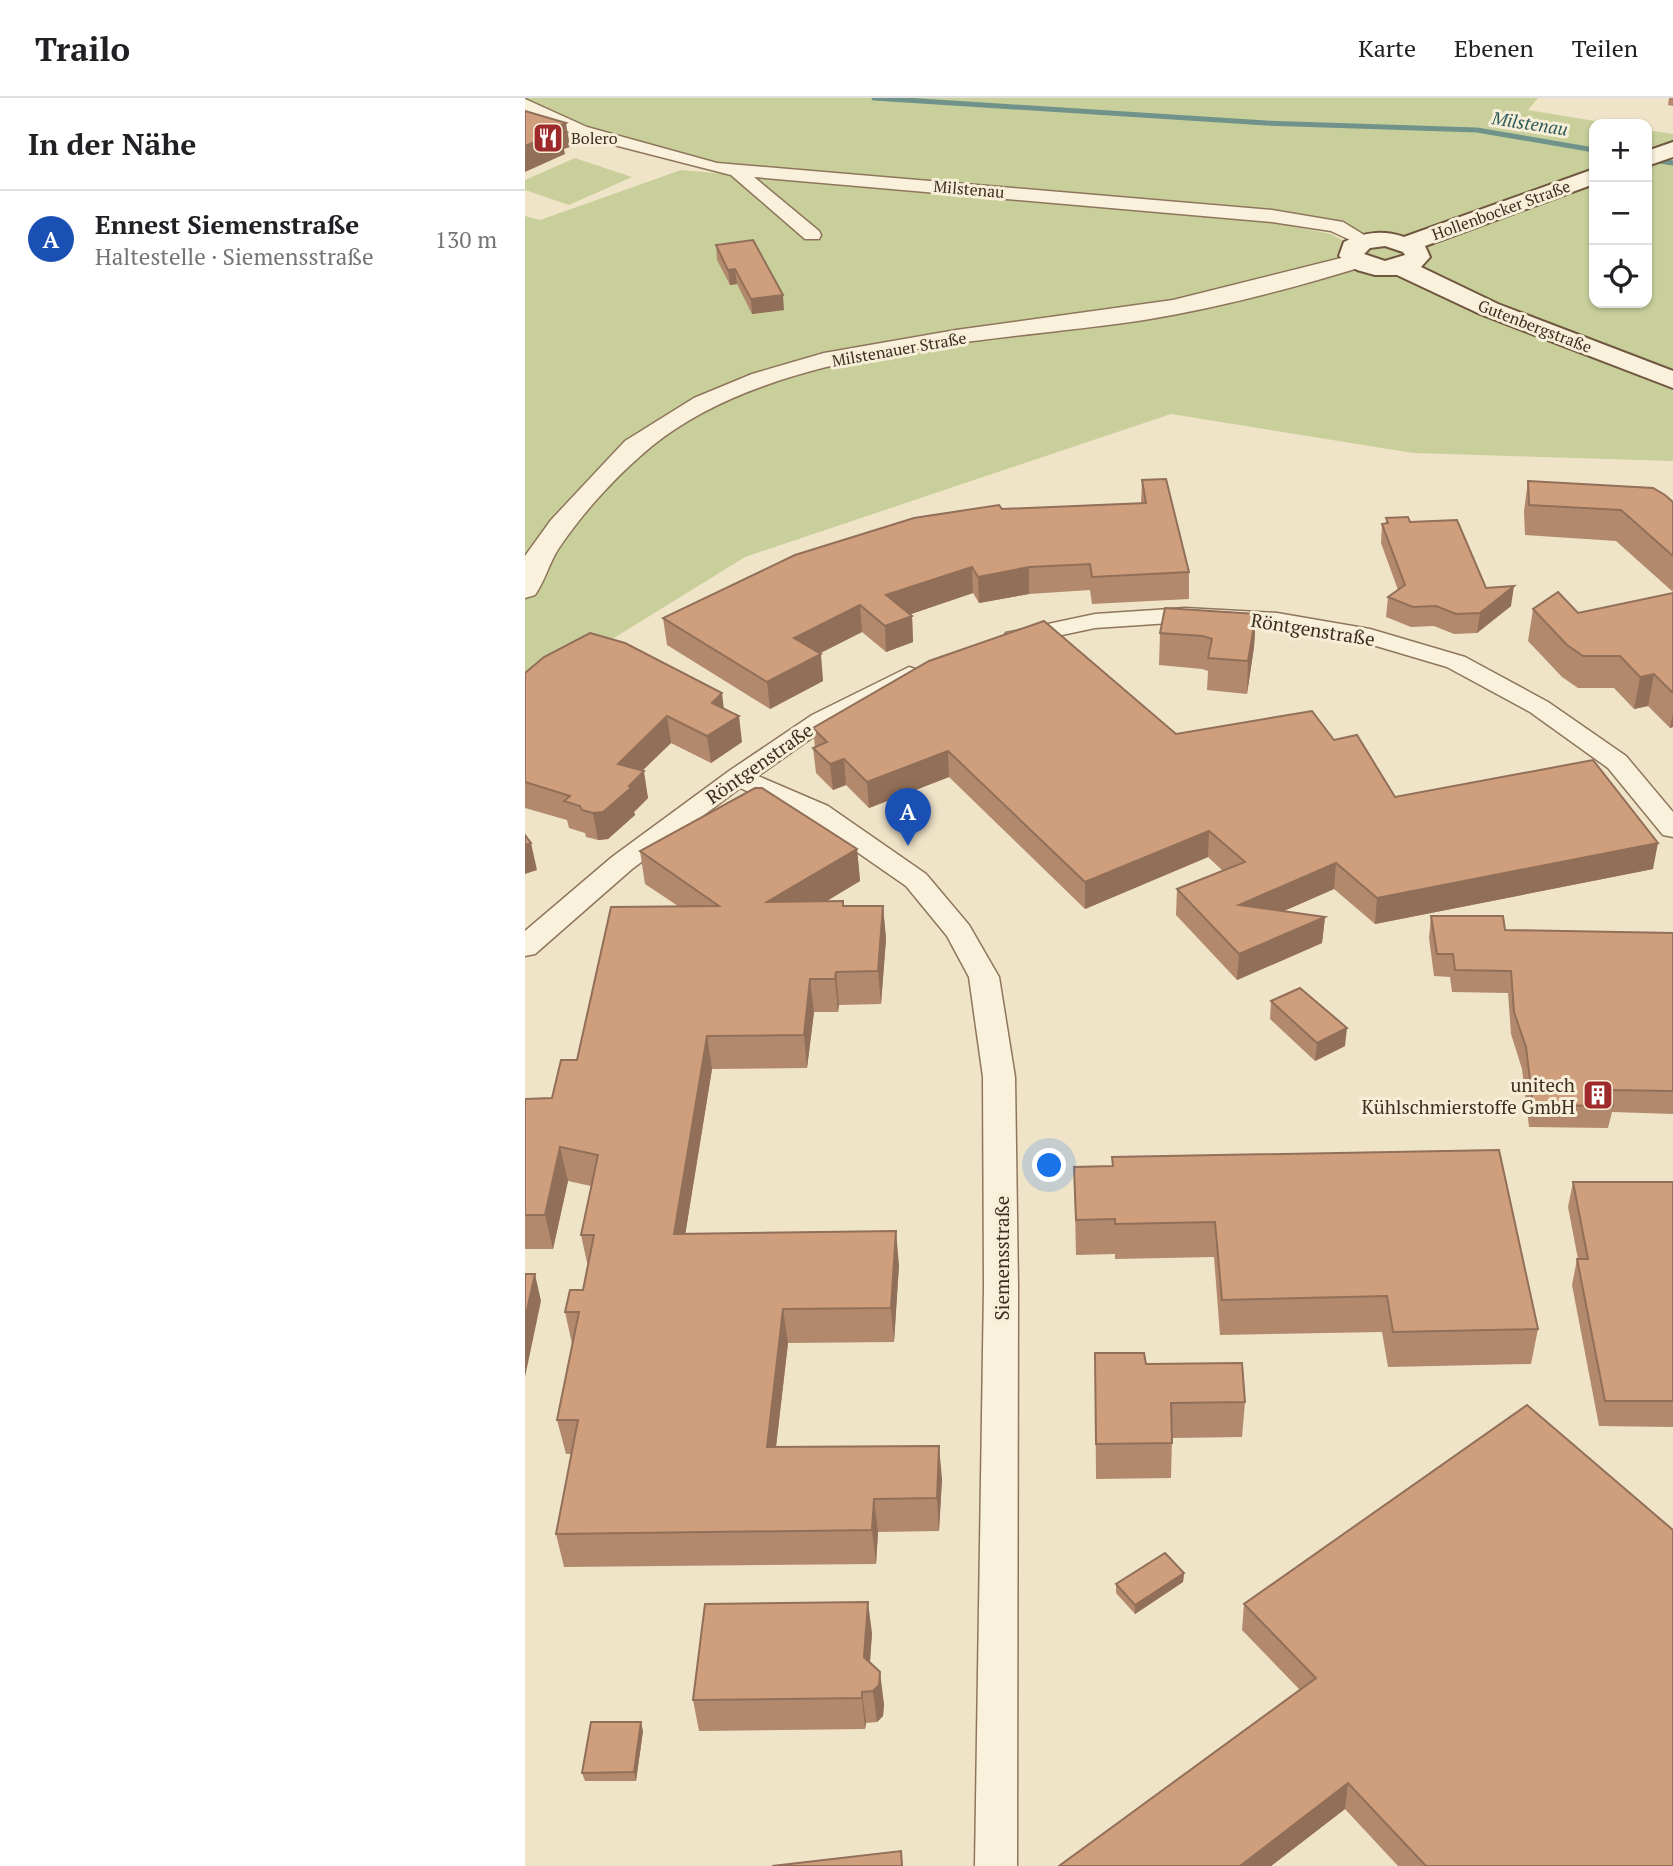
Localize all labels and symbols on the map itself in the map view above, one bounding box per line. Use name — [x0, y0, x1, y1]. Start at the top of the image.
water label: Milstenau — [1489, 105, 1570, 141]
restaurant icon: Bolero — [531, 121, 565, 155]
place label: Bolero — [571, 127, 618, 149]
street label: Milstenau — [933, 175, 1005, 203]
street label: Hollenbocker Straße — [1429, 175, 1573, 245]
street label: Gutenbergstraße — [1475, 294, 1595, 358]
street label: Milstenauer Straße — [830, 326, 968, 372]
street label: Röntgenstraße — [1249, 607, 1377, 651]
street label: Röntgenstraße — [701, 717, 817, 809]
pin: A — [885, 788, 931, 846]
place label: unitech Kühlschmierstoffe GmbH — [1361, 1072, 1575, 1119]
building icon: unitech Kühlschmierstoffe GmbH — [1581, 1078, 1615, 1112]
your location — [1032, 1148, 1066, 1182]
street label: Siemensstraße — [989, 1196, 1014, 1320]

